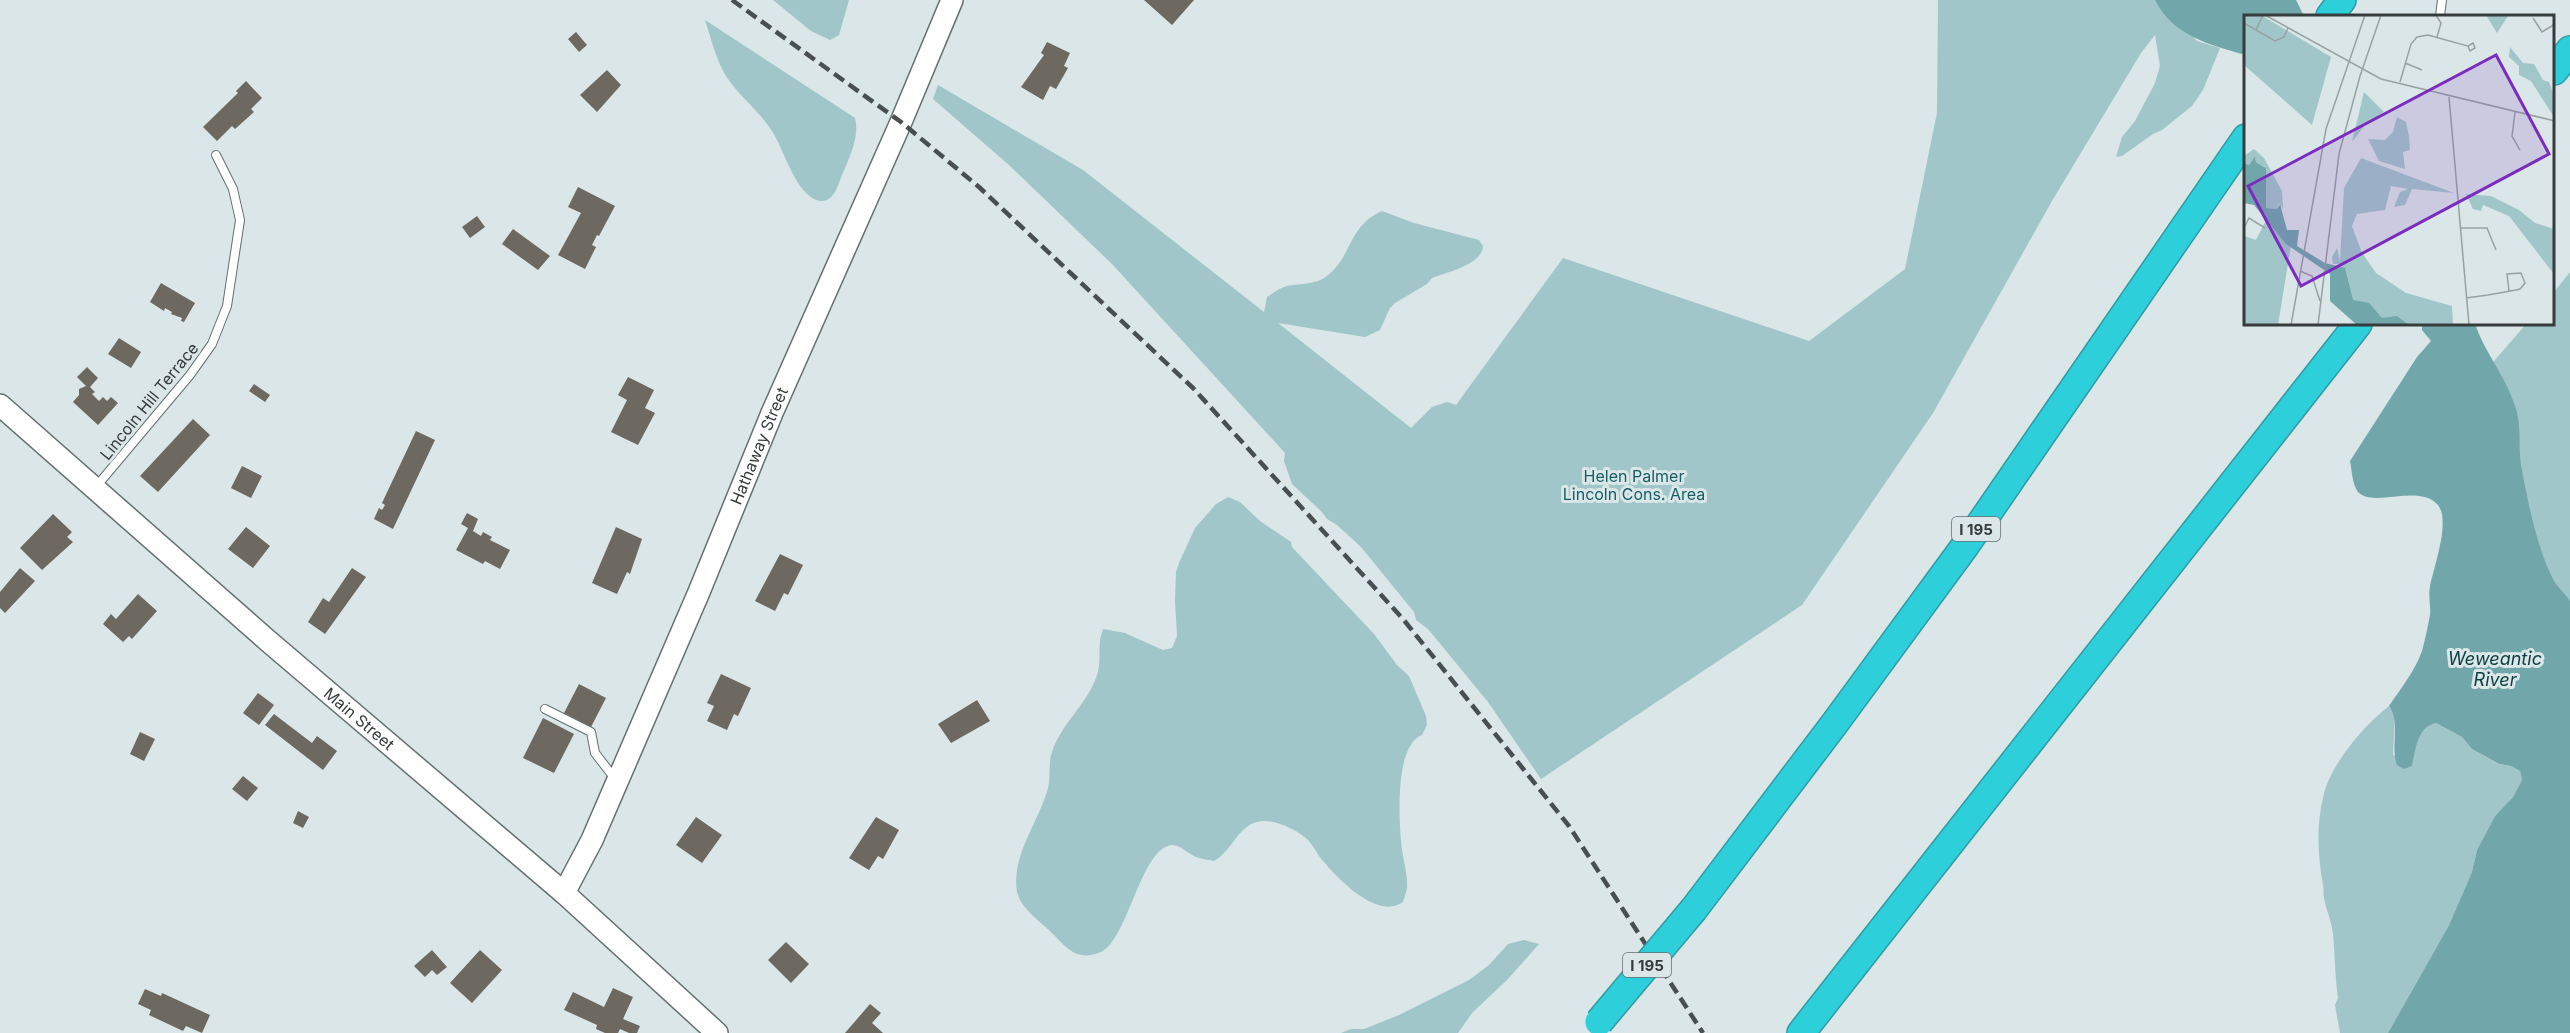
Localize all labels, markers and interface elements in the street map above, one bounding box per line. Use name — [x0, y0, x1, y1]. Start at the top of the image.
inset map — [2244, 15, 2555, 326]
street label: Lincoln Hill Terrace — [96, 338, 202, 464]
street label: Hathaway Street — [726, 384, 792, 507]
park label: Helen Palmer Lincoln Cons. Area — [1563, 466, 1705, 504]
road number: I 195 — [1952, 517, 2000, 541]
water label: Weweantic River — [2448, 648, 2542, 690]
street label: Main Street — [320, 683, 399, 754]
road number: I 195 — [1623, 953, 1671, 977]

